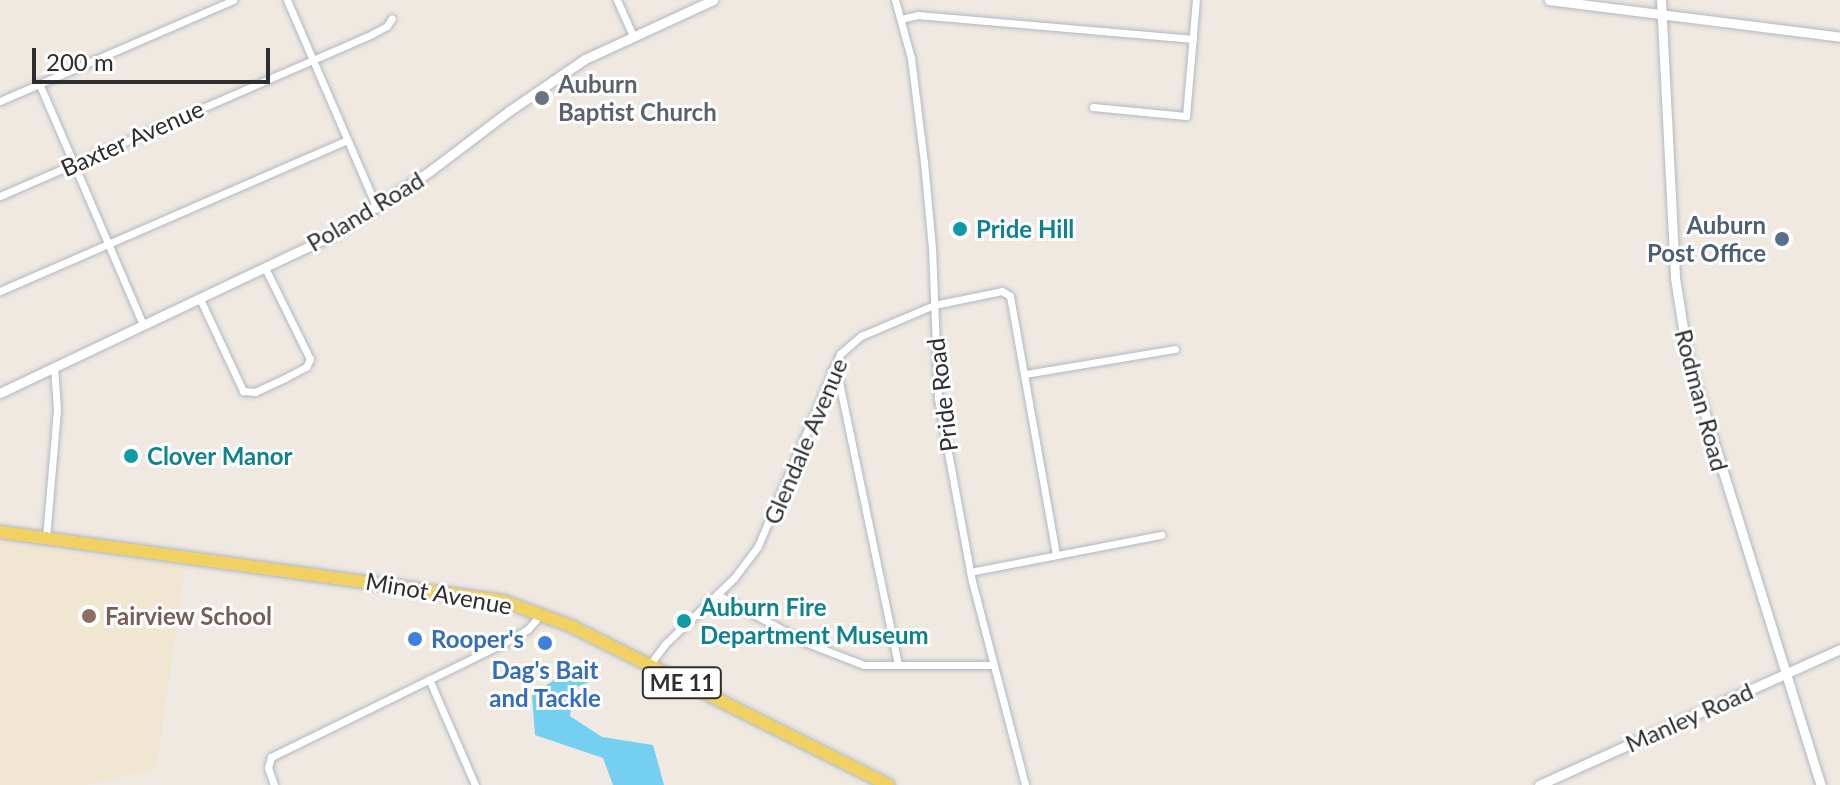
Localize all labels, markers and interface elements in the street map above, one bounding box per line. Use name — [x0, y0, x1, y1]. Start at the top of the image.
scale bar — [36, 32, 274, 82]
text: 200 m — [46, 47, 114, 76]
place label: Auburn Baptist Church — [558, 70, 717, 126]
marker: Auburn Baptist Church — [533, 89, 551, 107]
street label: Baxter Avenue — [55, 93, 209, 183]
street label: Poland Road — [301, 165, 429, 257]
place label: Auburn Post Office — [1647, 211, 1766, 267]
place label: Pride Hill — [976, 215, 1074, 243]
marker: Pride Hill — [951, 220, 969, 238]
marker: Auburn Post Office — [1773, 230, 1791, 248]
street label: Rodman Road — [1669, 326, 1735, 474]
street label: Pride Road — [921, 337, 963, 453]
street label: Glendale Avenue — [757, 353, 853, 529]
place label: Clover Manor — [147, 442, 293, 470]
marker: Clover Manor — [122, 447, 140, 465]
street label: Minot Avenue — [363, 566, 515, 620]
place label: Auburn Fire Department Museum — [700, 593, 929, 649]
place label: Fairview School — [105, 602, 272, 630]
marker: Fairview School — [80, 607, 98, 625]
marker: Auburn Fire Department Museum — [675, 612, 693, 630]
place label: Rooper's — [431, 625, 524, 653]
marker: Rooper's — [406, 630, 424, 648]
marker: Dag's Bait and Tackle — [536, 634, 554, 652]
place label: Dag's Bait and Tackle — [489, 656, 601, 712]
road number: ME 11 — [640, 665, 724, 701]
street label: Manley Road — [1621, 676, 1757, 758]

